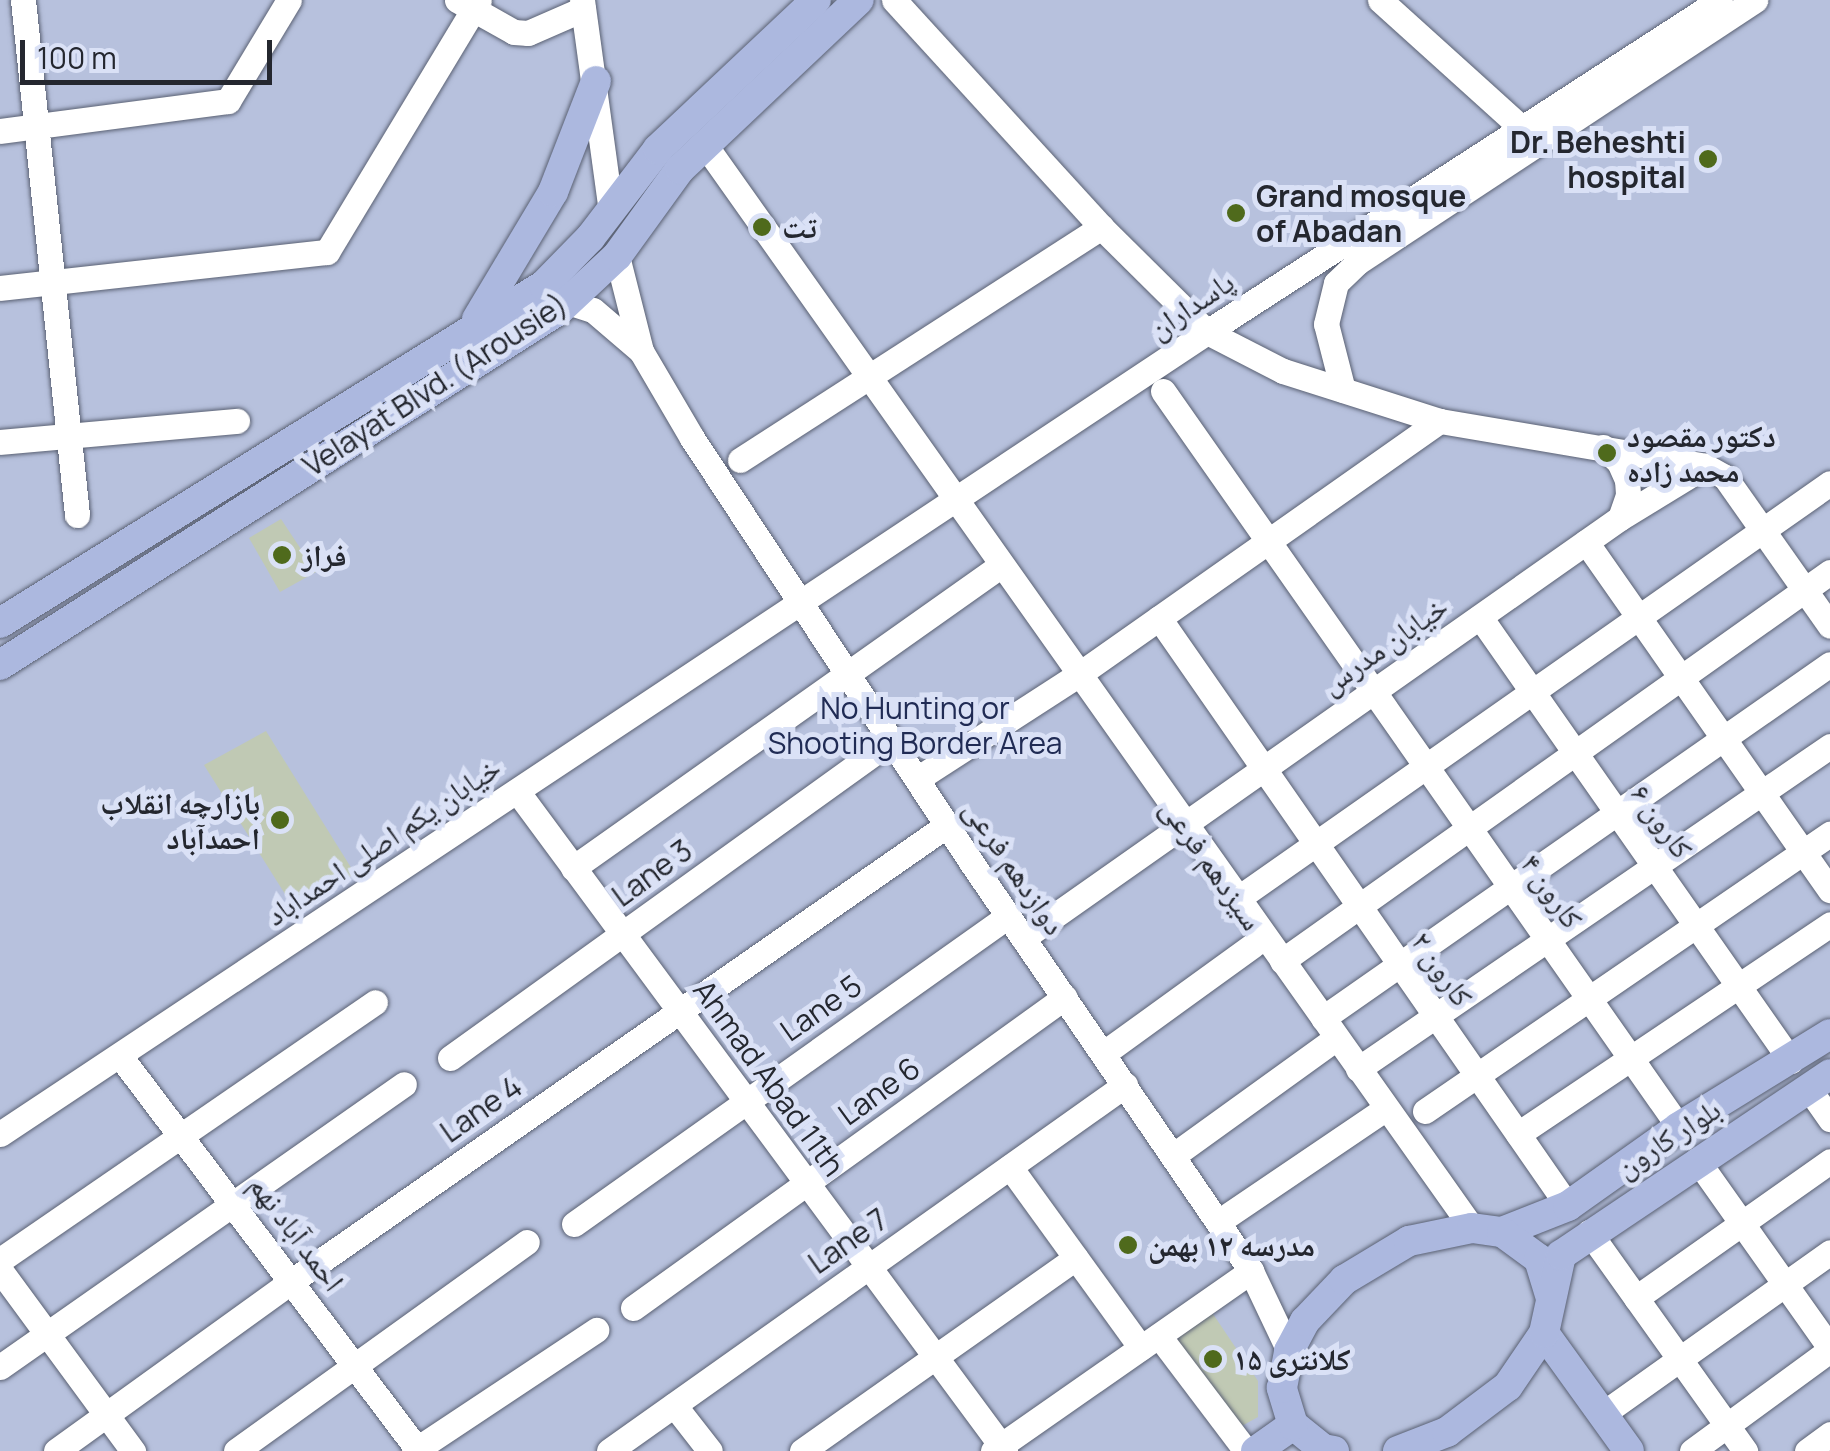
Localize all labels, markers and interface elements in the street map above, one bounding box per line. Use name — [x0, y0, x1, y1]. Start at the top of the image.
scale bar — [25, 20, 278, 82]
text: 100 m — [37, 37, 117, 78]
place label: Dr. Beheshti hospital — [1510, 124, 1686, 194]
marker: Dr. Beheshti hospital — [1695, 146, 1721, 172]
place label: Grand mosque of Abadan — [1256, 178, 1466, 248]
marker: Grand mosque of Abadan — [1225, 202, 1247, 224]
place label: تت — [782, 209, 817, 245]
marker: تت — [751, 216, 773, 238]
street label: پاسداران — [1141, 263, 1241, 347]
street label: Velayat Blvd. (Arousie) — [296, 286, 574, 484]
place label: دكتور مقصود محمد زاده — [1627, 418, 1776, 488]
marker: دكتور مقصود محمد زاده — [1596, 442, 1618, 464]
place label: فراز — [302, 537, 346, 573]
marker: فراز — [271, 544, 293, 566]
street label: خیابان مدرس — [1314, 588, 1454, 702]
park label: No Hunting or Shooting Border Area — [768, 690, 1062, 760]
street label: خیابان یکم اصلی احمداباد — [259, 749, 507, 933]
street label: کارون ۶ — [1624, 777, 1700, 865]
place label: بازارچه انقلاب احمدآباد — [100, 785, 260, 856]
street label: سیزدهم فرعی — [1153, 791, 1271, 937]
street label: دوازدهم فرعی — [957, 793, 1073, 941]
marker: بازارچه انقلاب احمدآباد — [269, 809, 291, 831]
street label: Lane 3 — [605, 832, 699, 914]
street label: کارون ۴ — [1514, 847, 1590, 935]
street label: کارون ۲ — [1404, 925, 1480, 1013]
street label: Lane 5 — [774, 967, 868, 1049]
street label: Ahmad Abad 11th — [686, 973, 852, 1183]
street label: Lane 6 — [831, 1049, 927, 1133]
street label: Lane 4 — [433, 1068, 529, 1150]
street label: بلوار کارون — [1609, 1091, 1727, 1185]
street label: احمد آباد نهم — [242, 1168, 352, 1298]
street label: Lane 7 — [802, 1201, 894, 1281]
place label: مدرسه ۱۲ بهمن — [1148, 1227, 1315, 1263]
marker: مدرسه ۱۲ بهمن — [1117, 1234, 1139, 1256]
place label: کلانتری ۱۵ — [1233, 1341, 1350, 1377]
marker: کلانتری ۱۵ — [1202, 1348, 1224, 1370]

